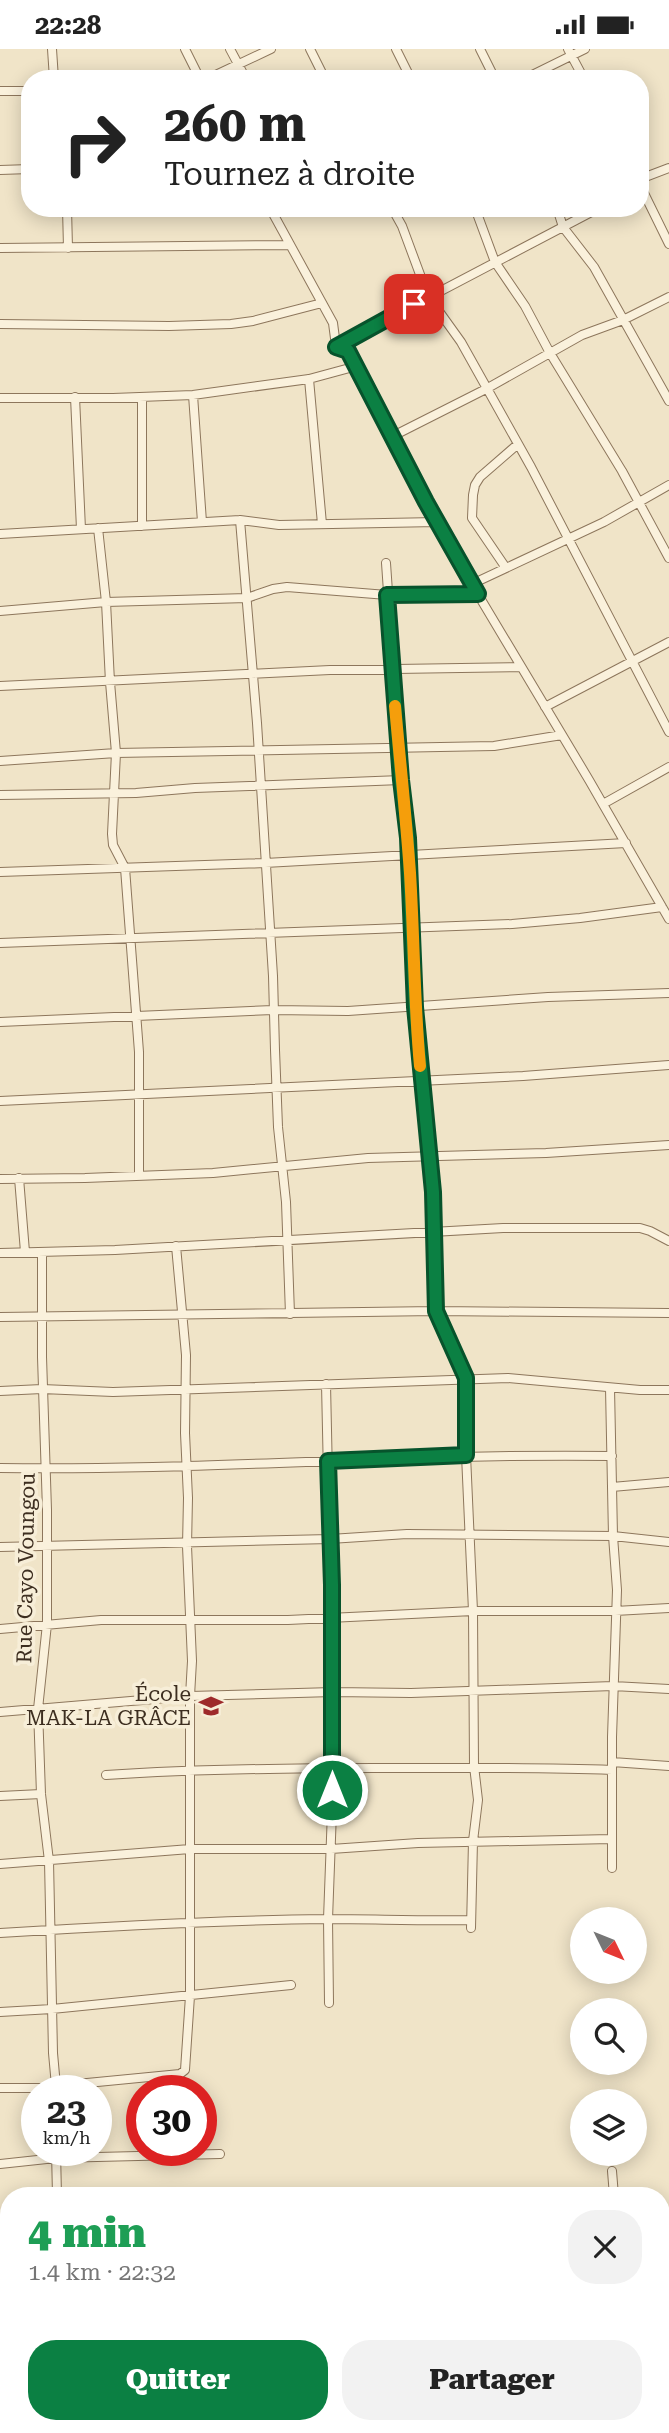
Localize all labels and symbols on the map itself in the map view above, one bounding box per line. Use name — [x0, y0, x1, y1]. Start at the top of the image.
pin — [384, 274, 444, 334]
street label: Rue Cayo Voungou — [12, 1472, 40, 1664]
place label: École MAK-LA GRÂCE — [26, 1681, 191, 1730]
school or university icon: École MAK-LA GRÂCE — [197, 1692, 225, 1720]
position arrow — [295, 1753, 369, 1827]
north arrow — [570, 1907, 648, 1985]
speed limit sign: 30 — [126, 2075, 217, 2166]

